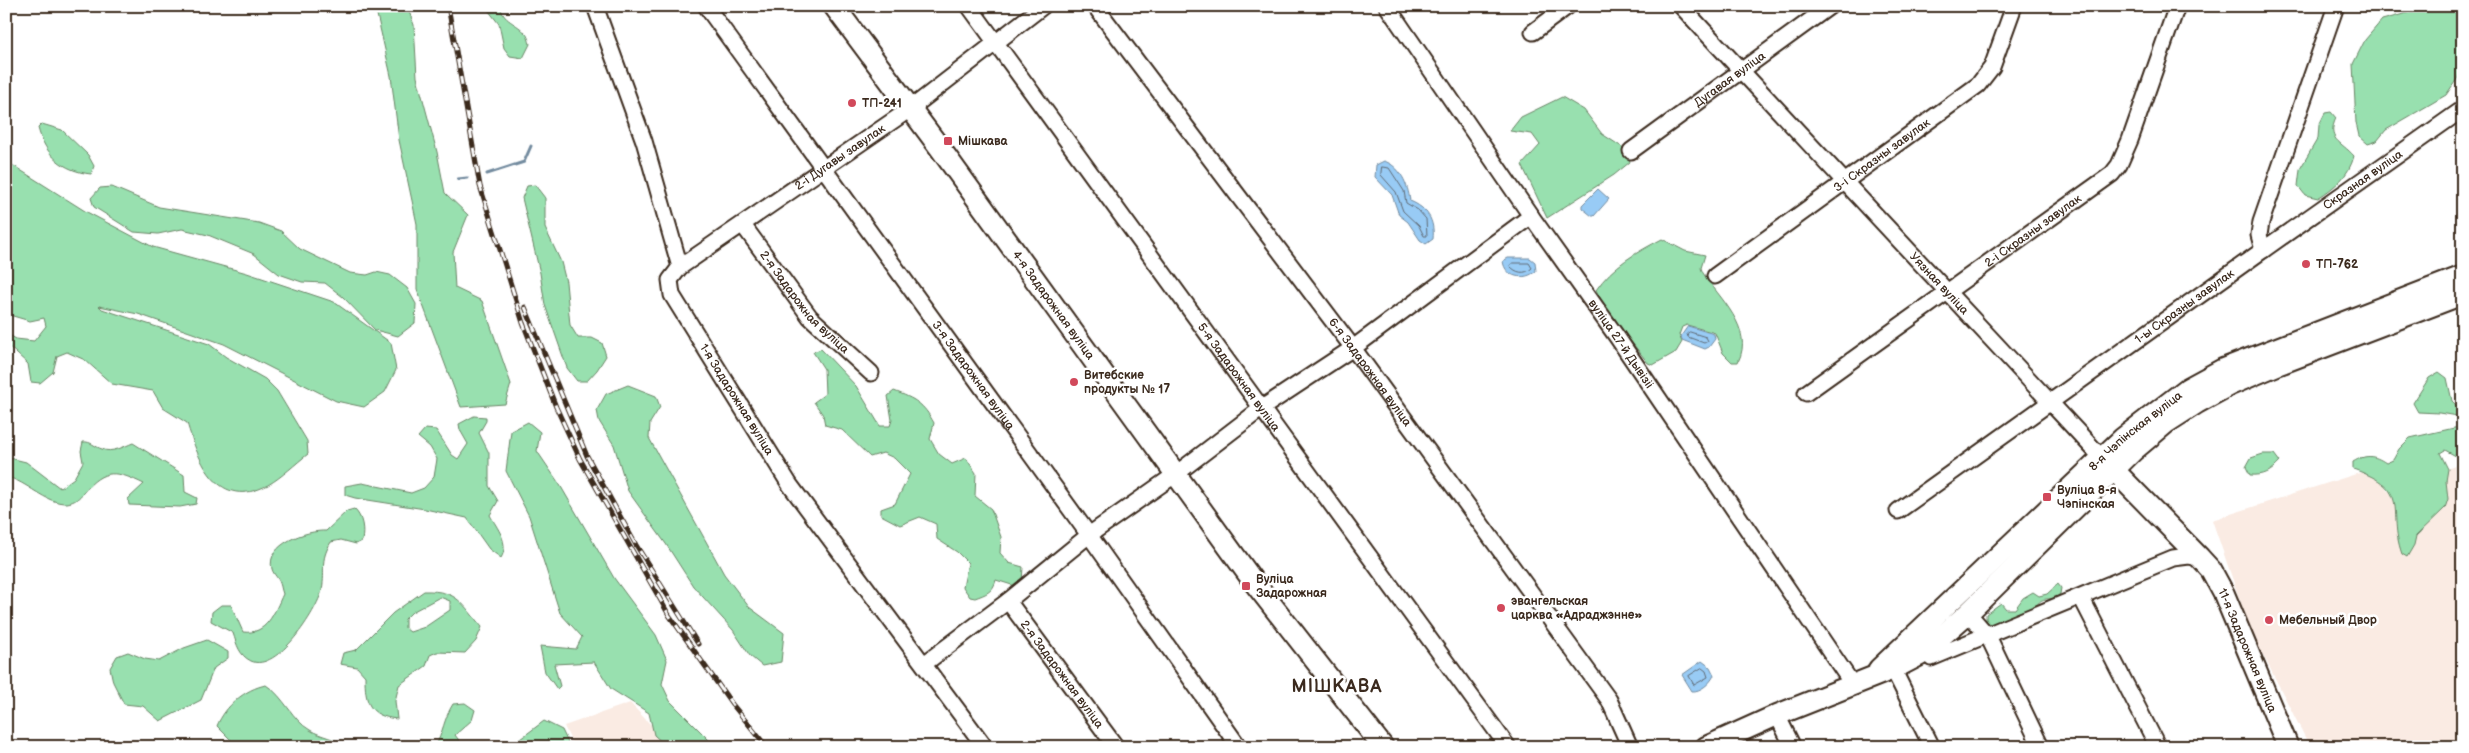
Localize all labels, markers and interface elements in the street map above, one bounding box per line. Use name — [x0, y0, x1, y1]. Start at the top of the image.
street label: Дугавая вуліца — [1691, 48, 1768, 110]
place label: ТП-241 — [862, 96, 902, 111]
marker: ТП-241 — [846, 97, 858, 109]
street label: 3-і Скразны завулак — [1830, 114, 1933, 195]
street label: 2-і Дугавы завулак — [792, 120, 889, 193]
place label: Мішкава — [958, 134, 1009, 149]
marker: Мішкава — [942, 135, 954, 147]
street label: Скразная вуліца — [2320, 147, 2405, 213]
street label: 2-і Скразны завулак — [1982, 191, 2085, 270]
street label: 2-я Задарожная вуліца — [757, 248, 852, 357]
street label: 4-я Задарожная вуліца — [1009, 248, 1098, 363]
street label: Уязная вуліца — [1907, 249, 1972, 318]
place label: ТП-762 — [2316, 257, 2359, 272]
marker: ТП-762 — [2300, 258, 2312, 270]
street label: 1-ы Скразны завулак — [2132, 265, 2238, 347]
street label: вуліца 27-й Дывізіі — [1585, 296, 1657, 391]
street label: 6-я Задарожная вуліца — [1325, 315, 1415, 429]
street label: 3-я Задарожная вуліца — [929, 318, 1018, 433]
street label: 5-я Задарожная вуліца — [1195, 320, 1283, 434]
street label: 1-я Задарожная вуліца — [697, 341, 777, 458]
place label: Витебские продукты № 17 — [1084, 368, 1170, 397]
marker: Витебские продукты № 17 — [1068, 376, 1080, 388]
street label: 8-я Чэпінская вуліца — [2085, 388, 2185, 474]
place label: Вуліца 8-я Чэпінская — [2057, 483, 2117, 512]
marker: Вуліца 8-я Чэпінская — [2041, 491, 2053, 503]
place label: Вуліца Задарожная — [1256, 572, 1327, 601]
marker: Вуліца Задарожная — [1240, 580, 1252, 592]
street label: 11-я Задарожная вуліца — [2215, 586, 2280, 715]
place label: эвангельская царква «Адраджэнне» — [1511, 594, 1642, 623]
marker: эвангельская царква «Адраджэнне» — [1495, 602, 1507, 614]
place label: Мебельный Двор — [2279, 613, 2377, 628]
marker: Мебельный Двор — [2263, 614, 2275, 626]
street label: 2-я Задарожная вуліца — [1017, 617, 1107, 731]
district label: МІШКАВА — [1292, 676, 1382, 697]

